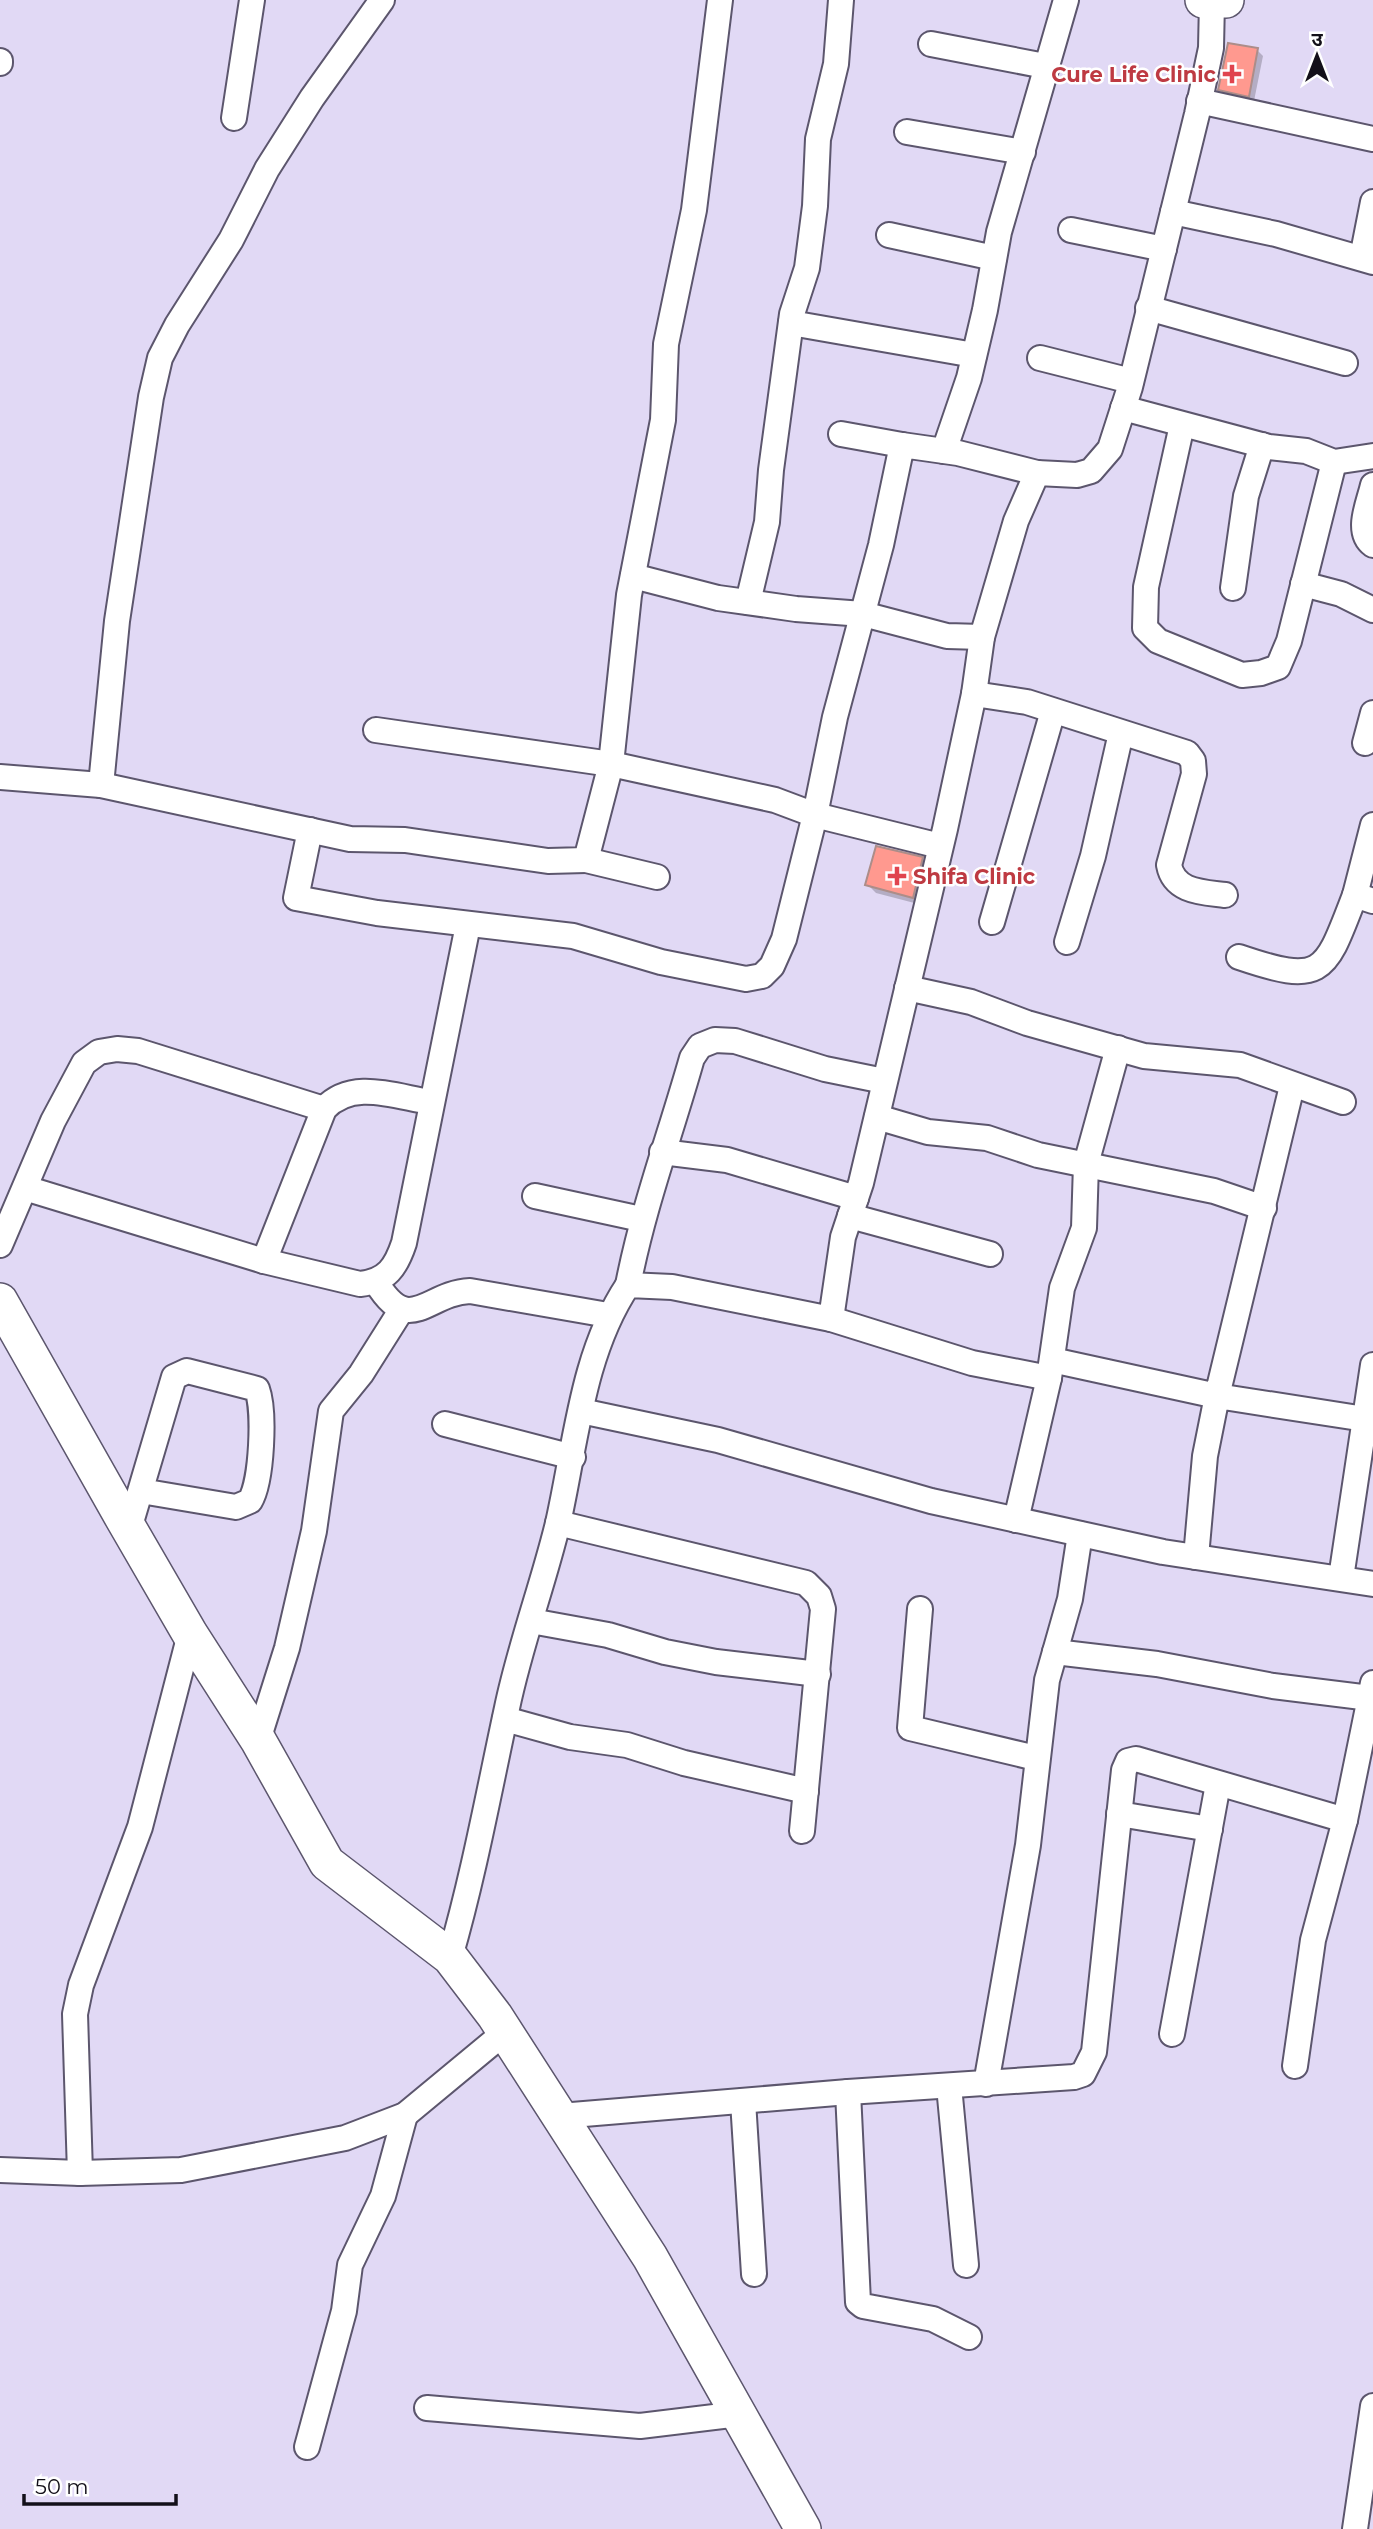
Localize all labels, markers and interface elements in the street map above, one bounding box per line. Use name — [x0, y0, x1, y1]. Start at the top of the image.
north arrow — [1282, 21, 1352, 91]
text: उ — [1311, 28, 1323, 51]
place label: Cure Life Clinic — [1051, 62, 1217, 87]
marker: Cure Life Clinic — [1222, 64, 1242, 84]
place label: Shifa Clinic — [913, 864, 1036, 889]
marker: Shifa Clinic — [887, 866, 907, 886]
scale bar — [24, 2462, 177, 2506]
text: 50 m — [35, 2474, 89, 2499]

